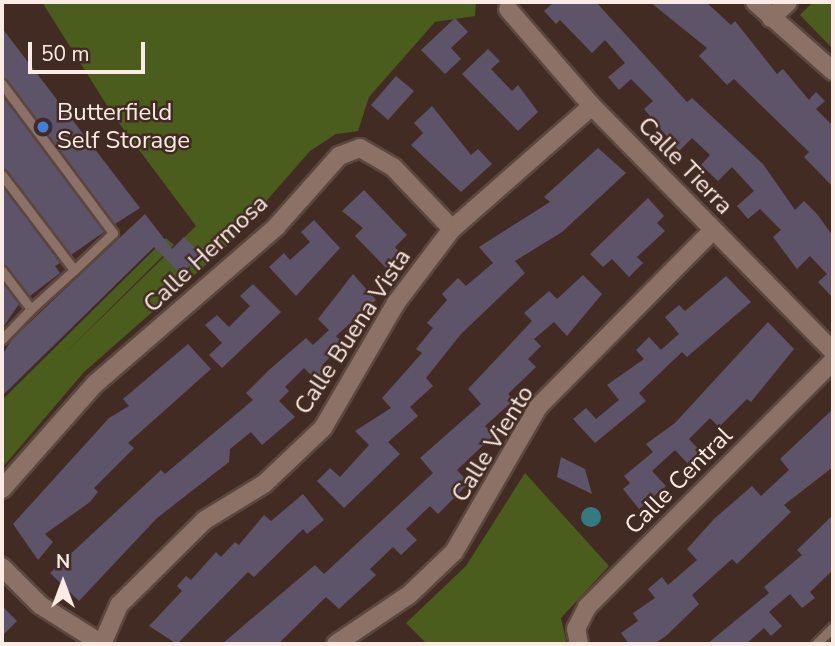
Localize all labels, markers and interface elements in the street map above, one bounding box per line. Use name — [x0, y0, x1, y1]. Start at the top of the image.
scale bar — [32, 28, 149, 72]
text: 50 m — [41, 40, 90, 68]
place label: Butterfield Self Storage — [57, 99, 190, 155]
street label: Calle Tierra — [632, 111, 738, 221]
marker: Butterfield Self Storage — [35, 119, 51, 135]
street label: Calle Hermosa — [138, 189, 274, 319]
street label: Calle Buena Vista — [289, 244, 417, 420]
street label: Calle Viento — [446, 381, 540, 507]
street label: Calle Central — [619, 421, 739, 541]
north arrow — [28, 548, 98, 618]
text: N — [56, 549, 70, 575]

